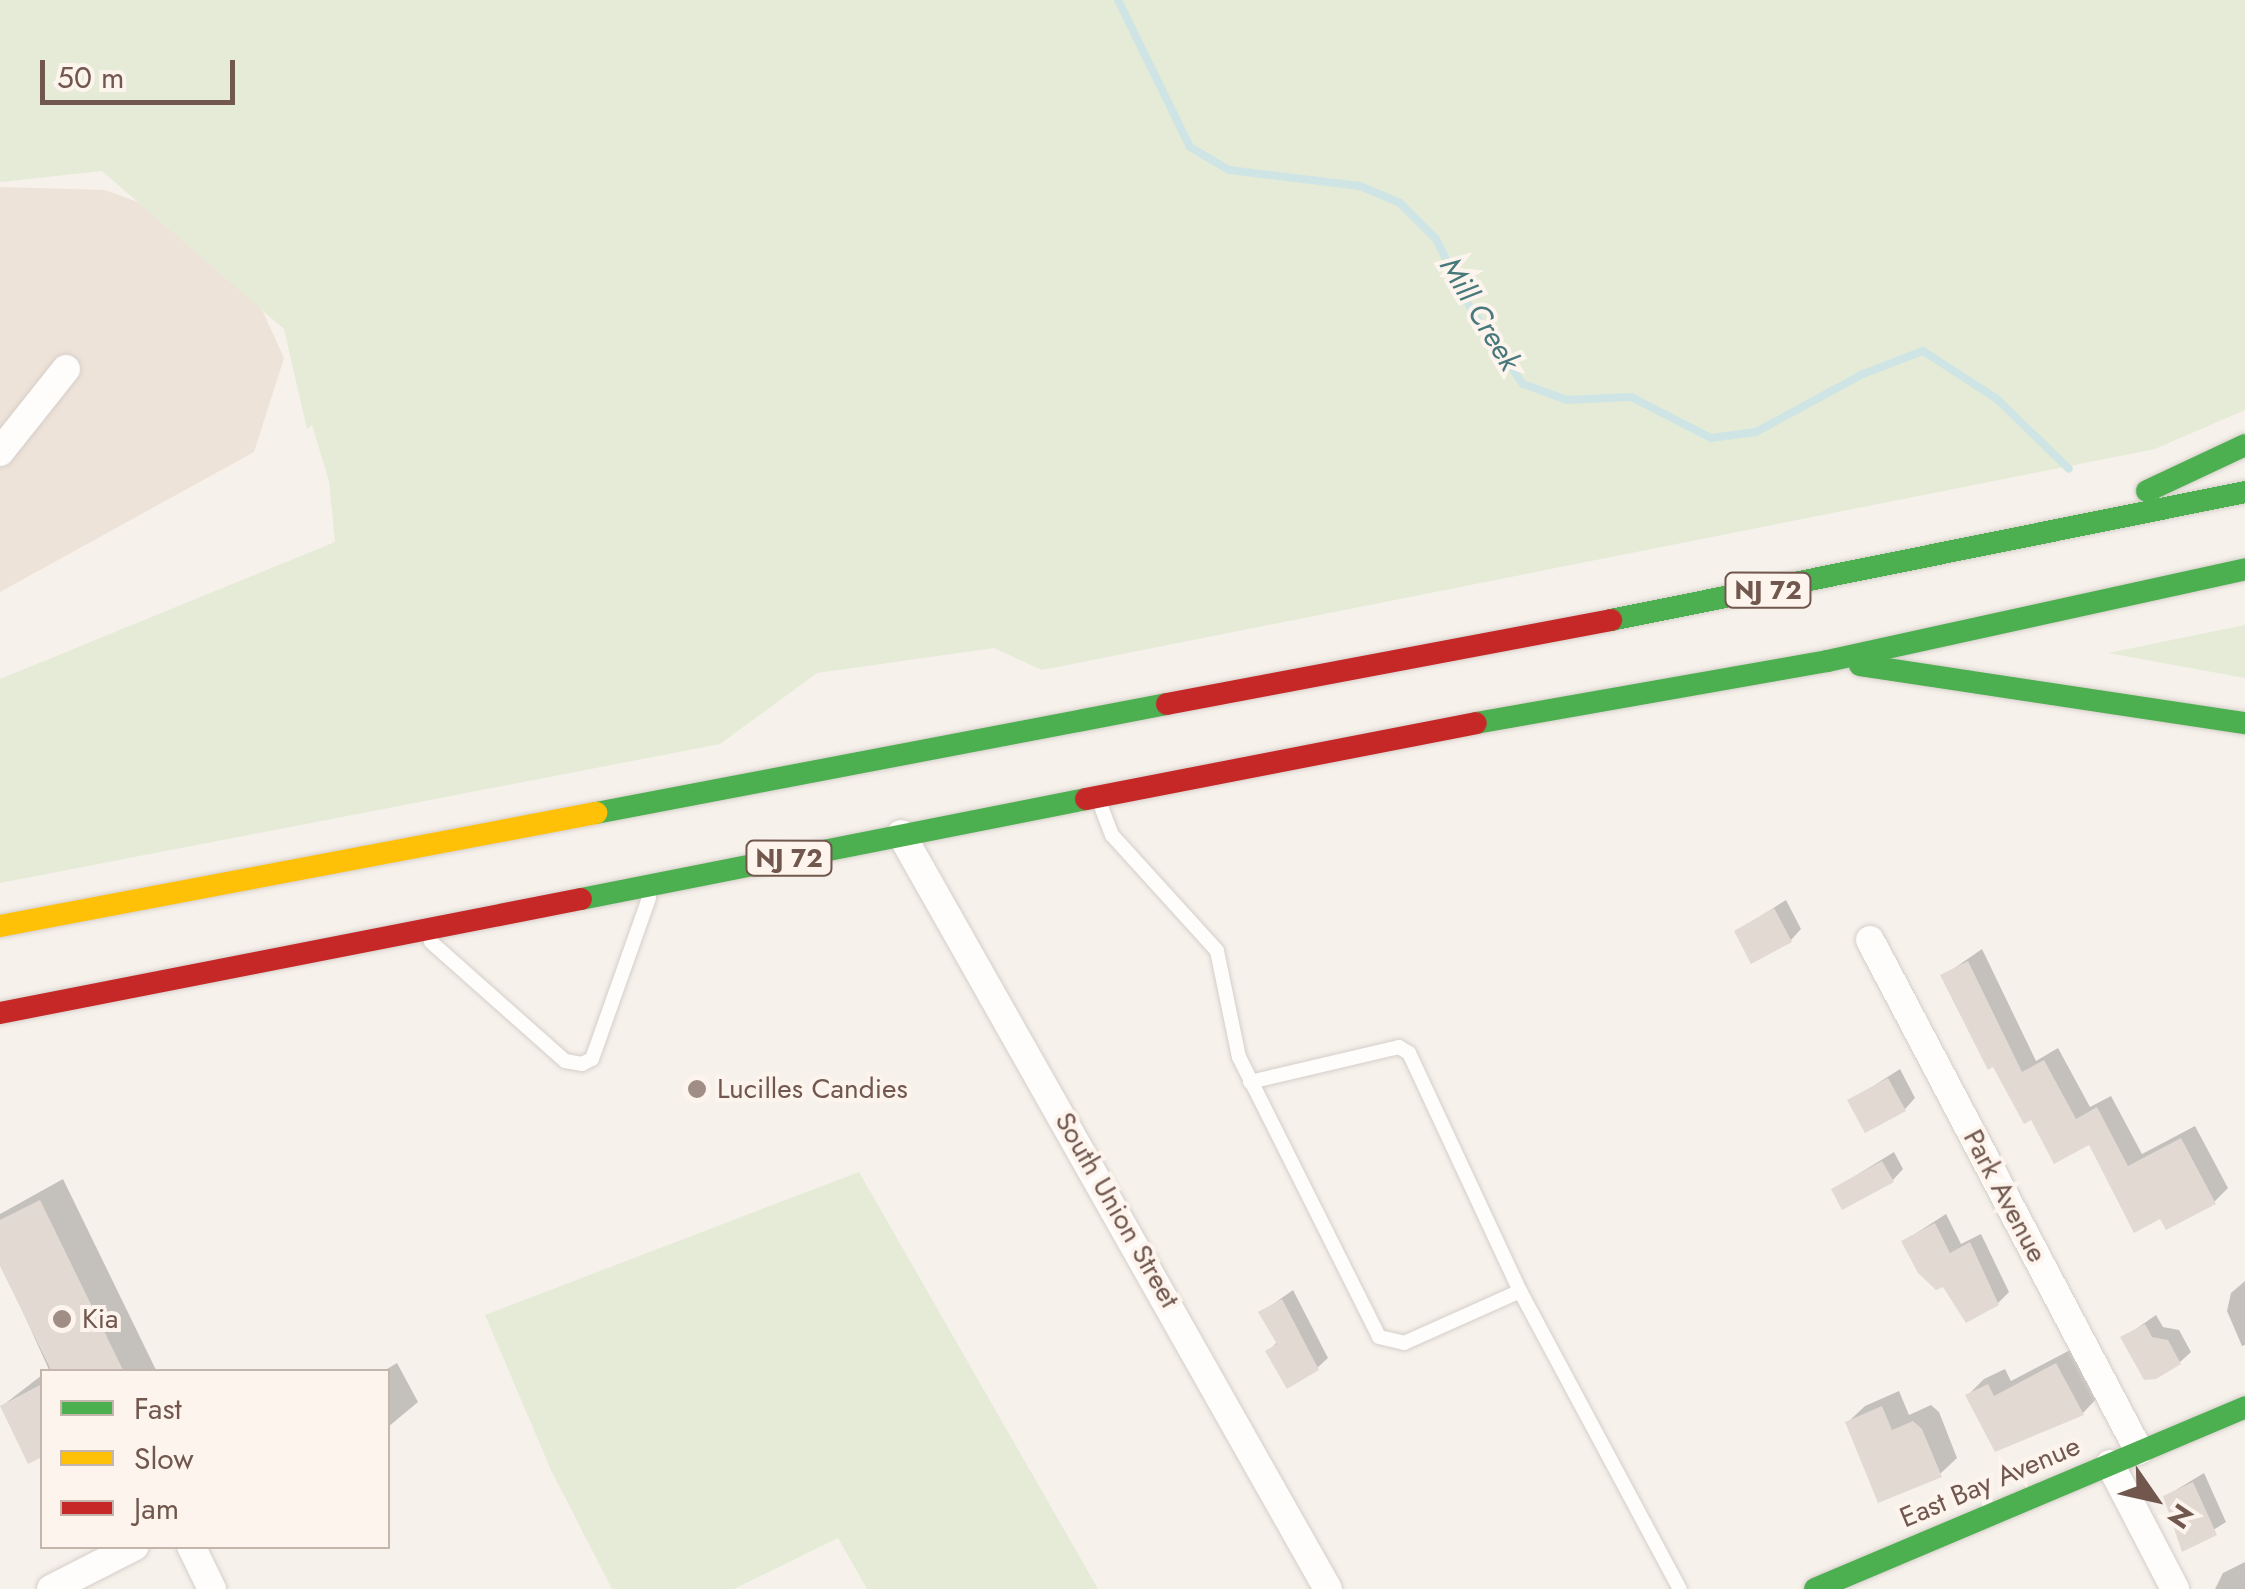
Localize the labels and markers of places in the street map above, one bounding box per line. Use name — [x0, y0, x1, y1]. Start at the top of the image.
place label: Lucilles Candies — [717, 1072, 908, 1106]
marker: Lucilles Candies — [686, 1078, 708, 1100]
place label: Kia — [82, 1302, 119, 1336]
marker: Kia — [51, 1308, 73, 1330]

